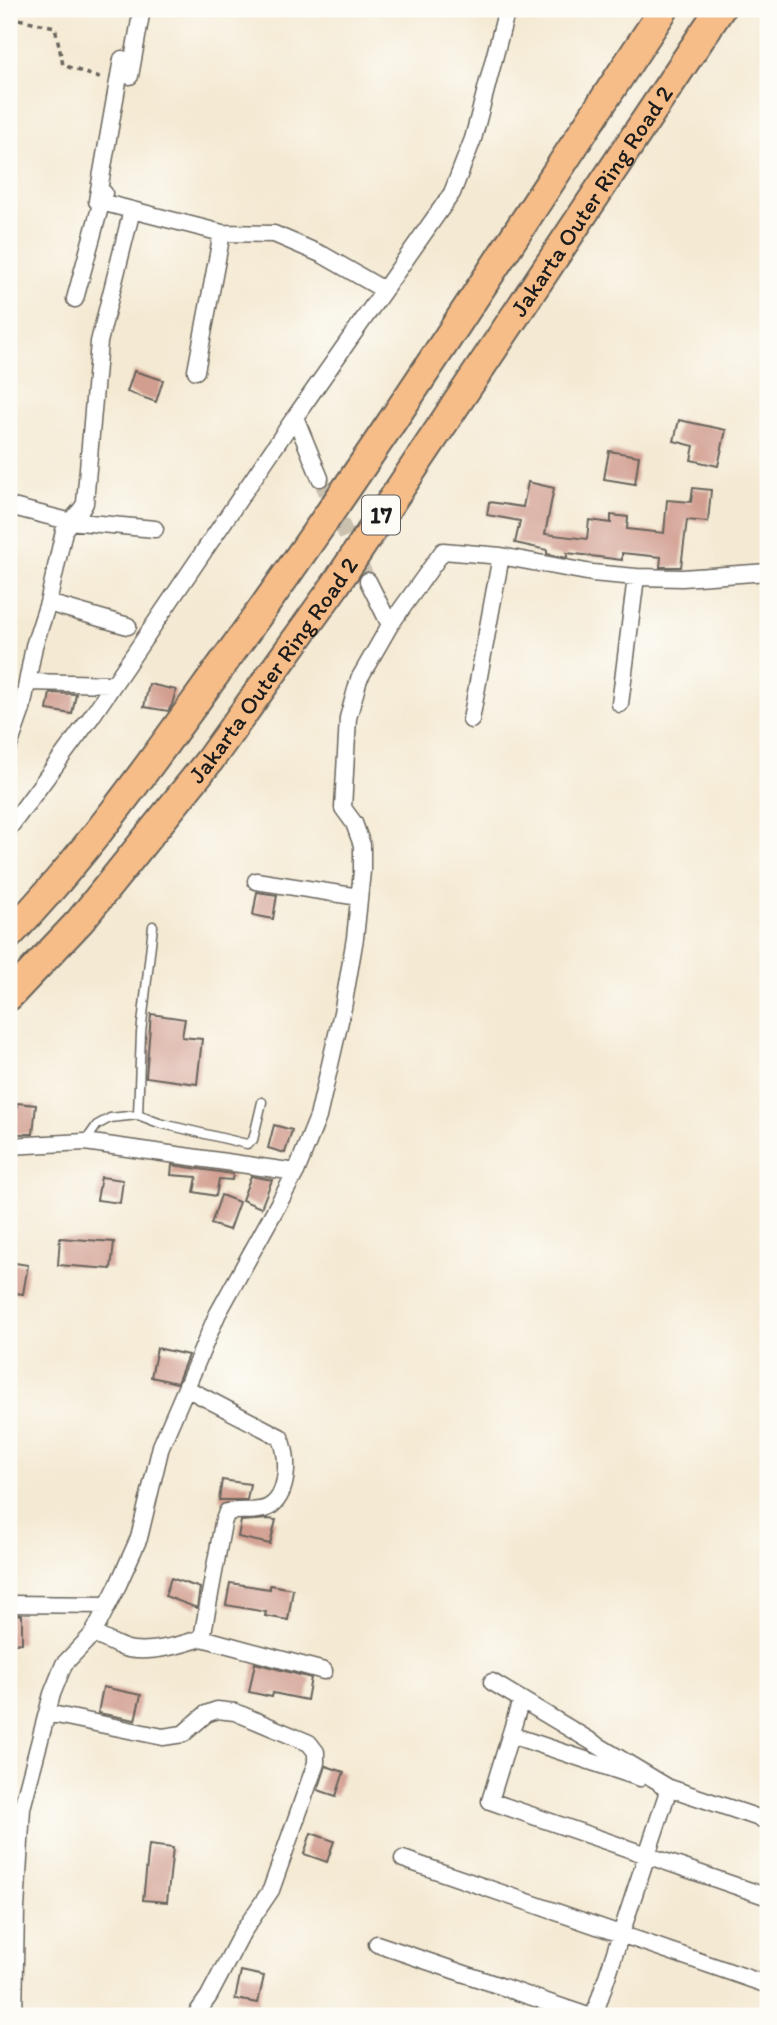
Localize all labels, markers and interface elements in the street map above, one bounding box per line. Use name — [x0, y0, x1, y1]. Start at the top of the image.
street label: Jakarta Outer Ring Road 2 — [504, 80, 679, 322]
road number: 17 — [362, 495, 400, 534]
street label: Jakarta Outer Ring Road 2 — [182, 551, 364, 789]

